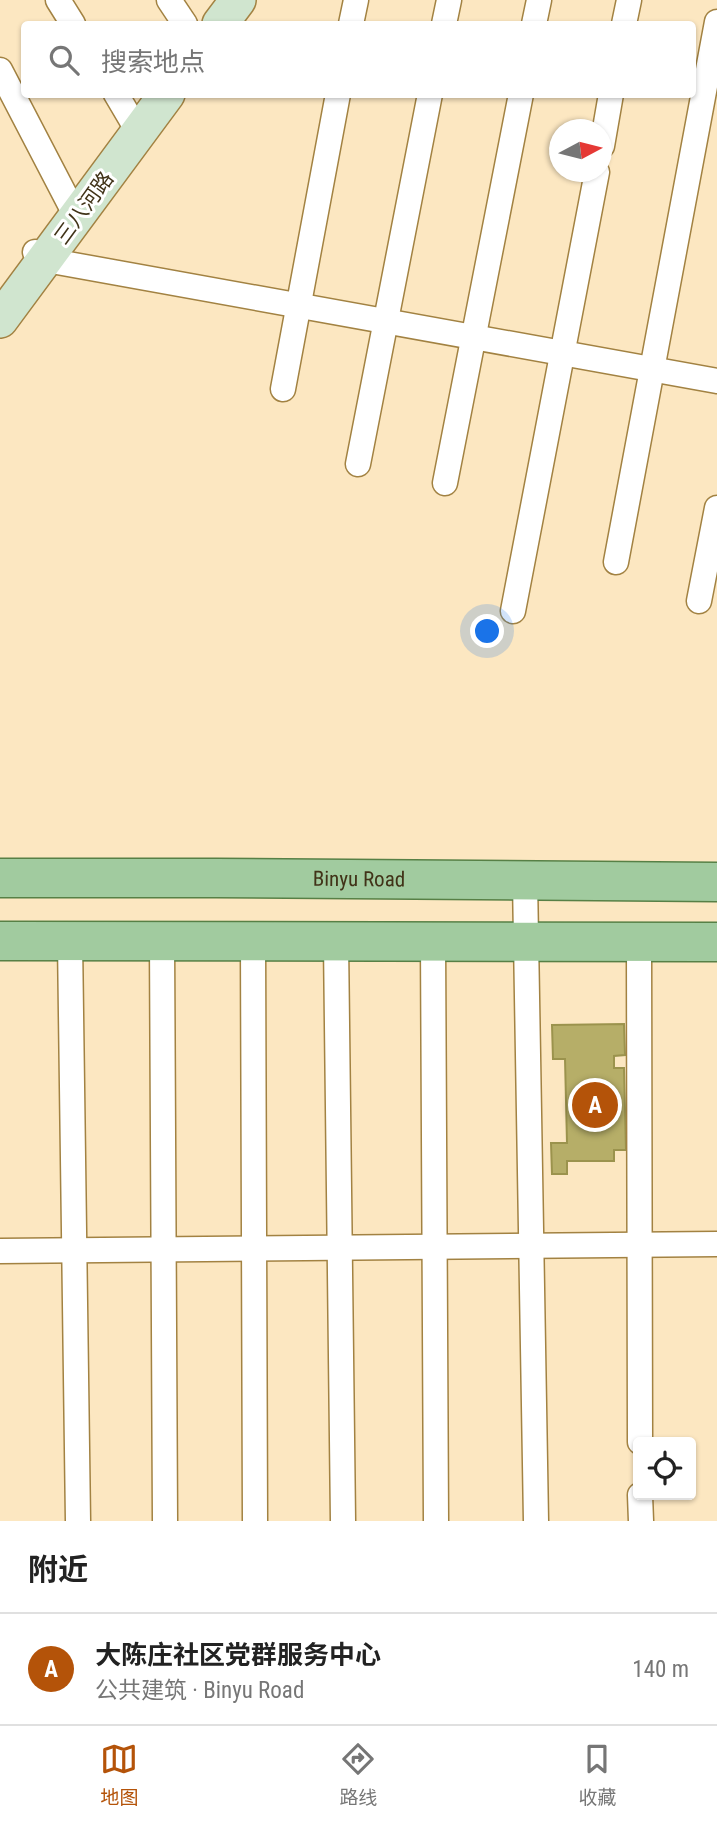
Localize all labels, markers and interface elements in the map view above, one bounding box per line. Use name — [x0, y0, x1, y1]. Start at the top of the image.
search box — [21, 21, 696, 98]
icon: search — [45, 41, 83, 79]
text: 搜索地点 — [101, 47, 205, 77]
north arrow — [549, 119, 612, 182]
street label: 三八河路 — [50, 167, 118, 249]
your location — [470, 614, 504, 648]
street label: Binyu Road — [313, 867, 405, 892]
pin: A — [572, 1079, 618, 1131]
map controls — [633, 1437, 696, 1500]
button: locate — [633, 1437, 696, 1500]
text: 附近 — [28, 1552, 88, 1587]
text: 大陈庄社区党群服务中心 — [95, 1640, 381, 1670]
text: A — [44, 1656, 58, 1683]
text: 140 m — [632, 1656, 689, 1683]
text: 公共建筑 · Binyu Road — [95, 1677, 304, 1704]
tab: 地图 — [100, 1740, 139, 1809]
tab: 路线 — [339, 1740, 378, 1809]
tab: 收藏 — [578, 1740, 617, 1809]

